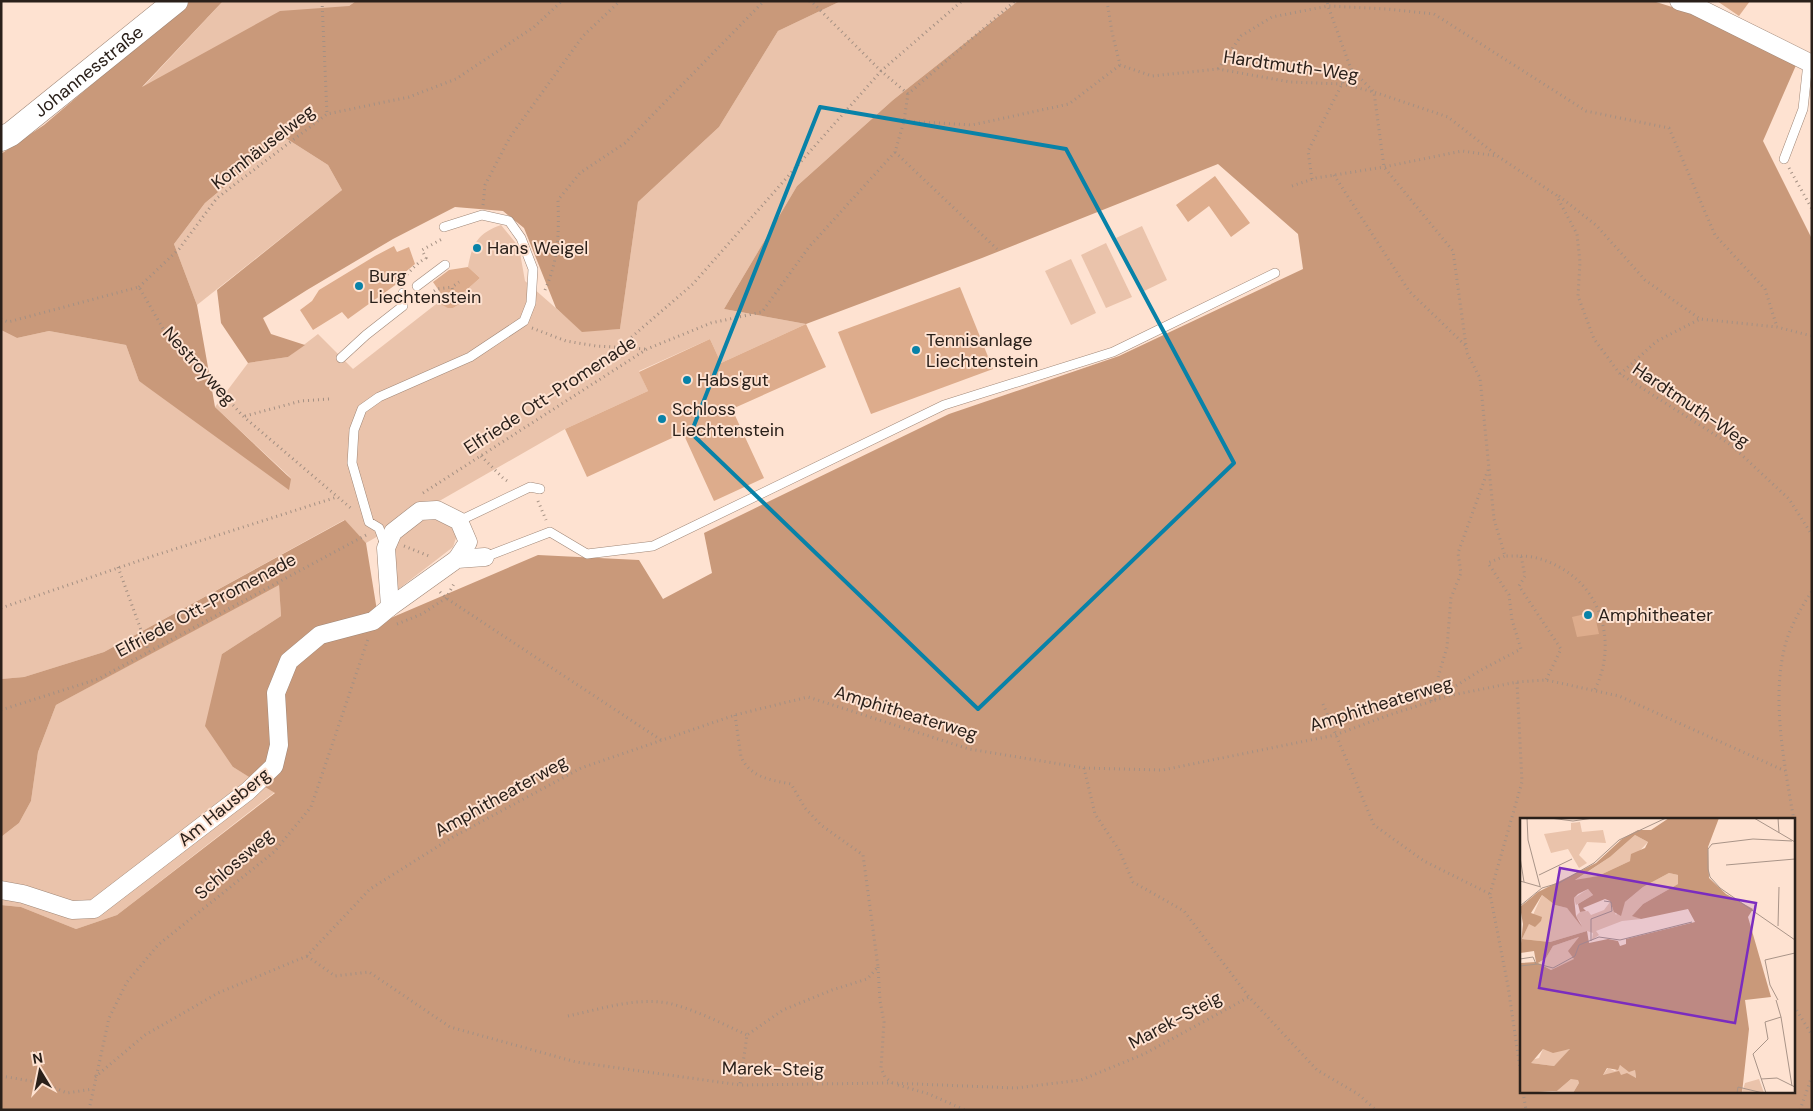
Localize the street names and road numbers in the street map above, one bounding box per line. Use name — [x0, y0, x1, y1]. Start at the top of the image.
street label: Johannesstraße — [29, 20, 148, 123]
street label: Hardtmuth-Weg — [1222, 45, 1360, 87]
street label: Kornhäuselweg — [206, 99, 320, 195]
street label: Nestroyweg — [157, 321, 241, 411]
street label: Elfriede Ott-Promenade — [459, 330, 641, 460]
street label: Hardtmuth-Weg — [1628, 357, 1754, 453]
street label: Elfriede Ott-Promenade — [112, 547, 300, 663]
street label: Amphitheaterweg — [1307, 671, 1455, 737]
street label: Amphitheaterweg — [832, 680, 980, 746]
street label: Amphitheaterweg — [430, 750, 572, 842]
street label: Am Hausberg — [173, 762, 275, 852]
street label: Schlossweg — [189, 823, 279, 905]
street label: Marek-Steig — [1124, 985, 1226, 1055]
street label: Marek-Steig — [722, 1056, 824, 1082]

